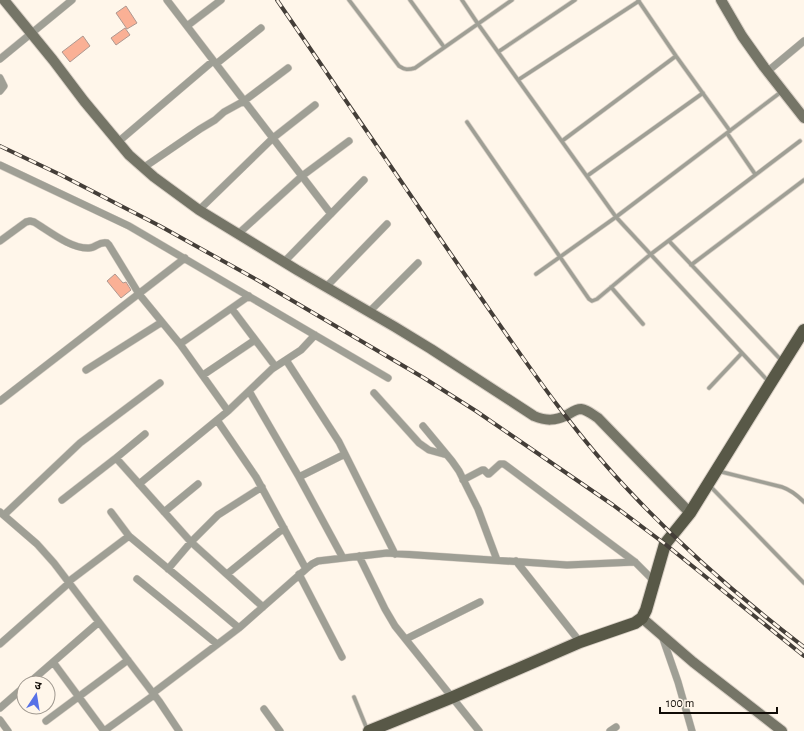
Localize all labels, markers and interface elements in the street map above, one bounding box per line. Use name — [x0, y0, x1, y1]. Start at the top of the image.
north arrow — [16, 675, 56, 715]
text: उ — [34, 680, 43, 692]
scale bar — [660, 689, 777, 715]
text: 100 m — [666, 697, 694, 709]

